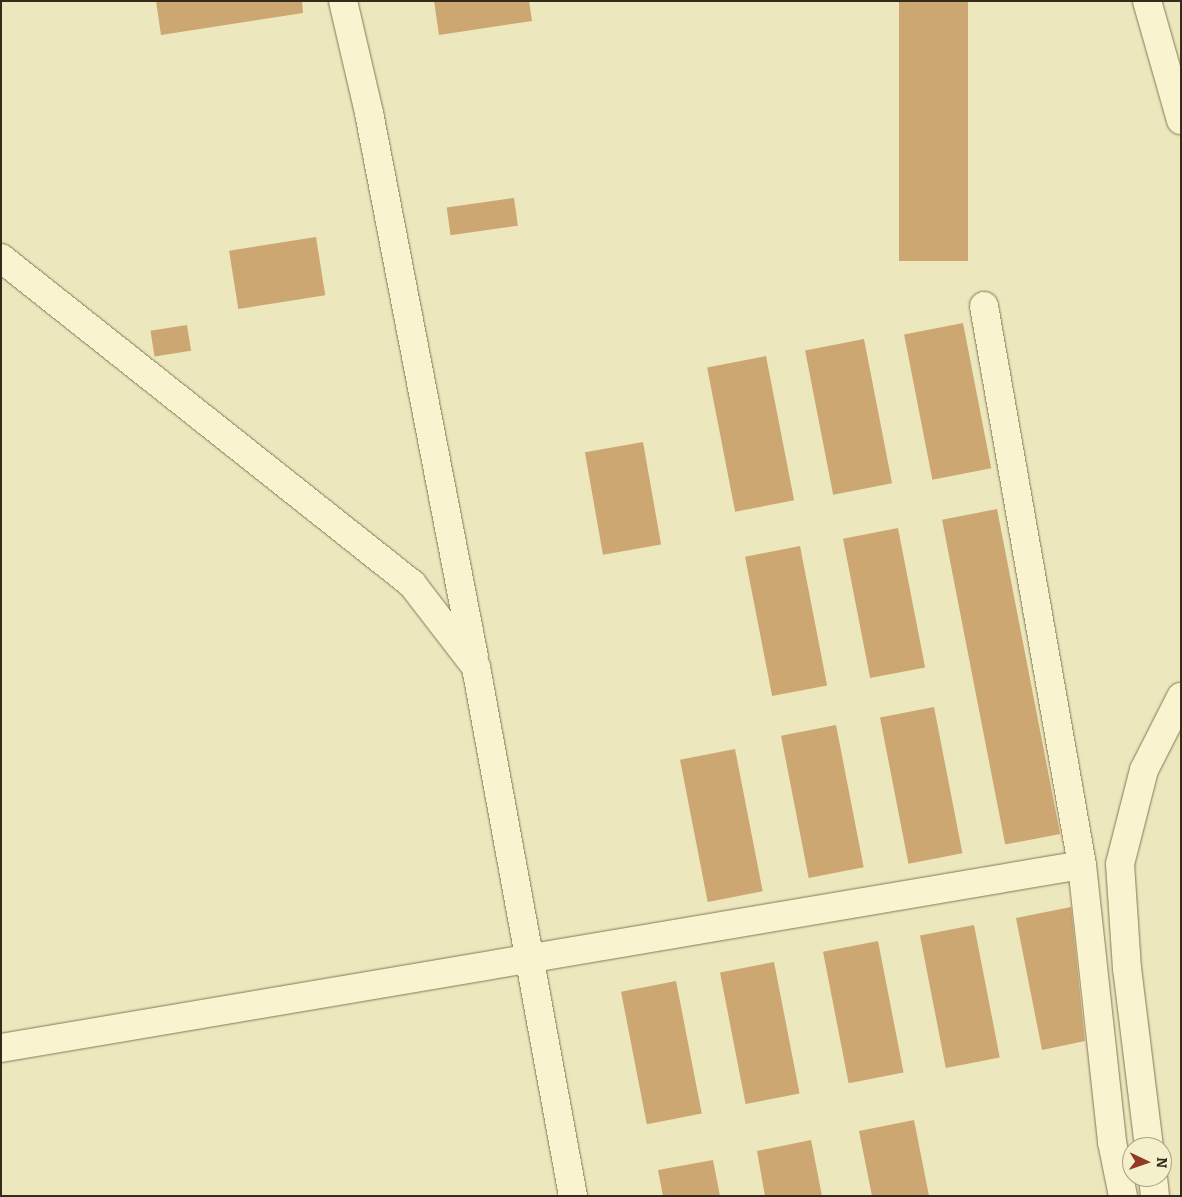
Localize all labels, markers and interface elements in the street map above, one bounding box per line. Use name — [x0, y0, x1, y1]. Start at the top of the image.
north arrow — [1122, 1137, 1172, 1187]
text: N — [1153, 1157, 1170, 1169]

